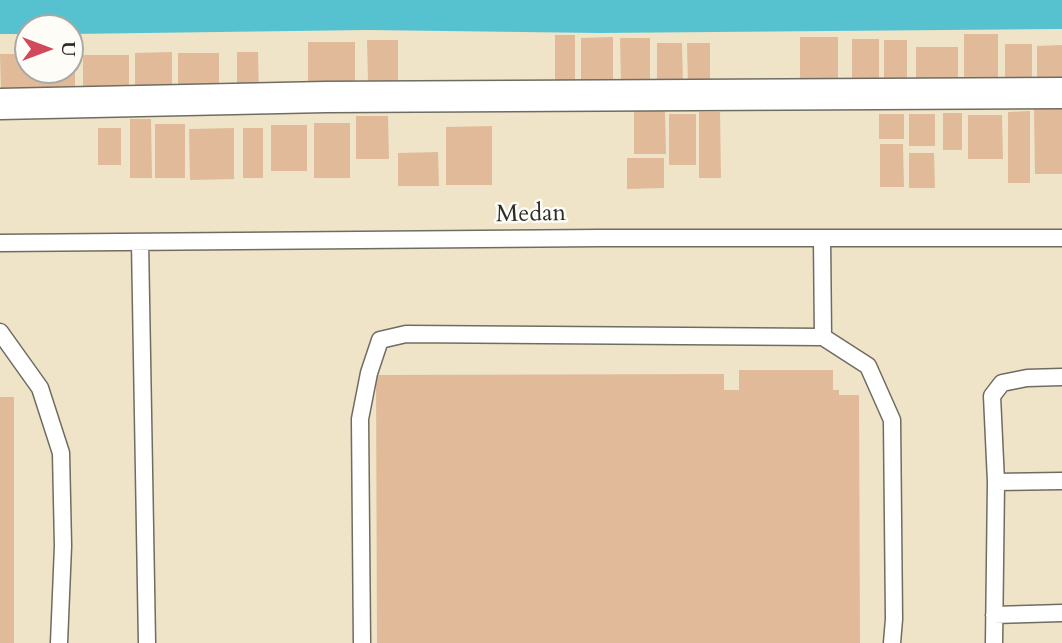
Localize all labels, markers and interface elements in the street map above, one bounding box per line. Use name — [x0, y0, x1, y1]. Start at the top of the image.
north arrow — [14, 14, 84, 84]
text: U — [55, 41, 81, 57]
street label: Medan — [496, 200, 566, 230]

